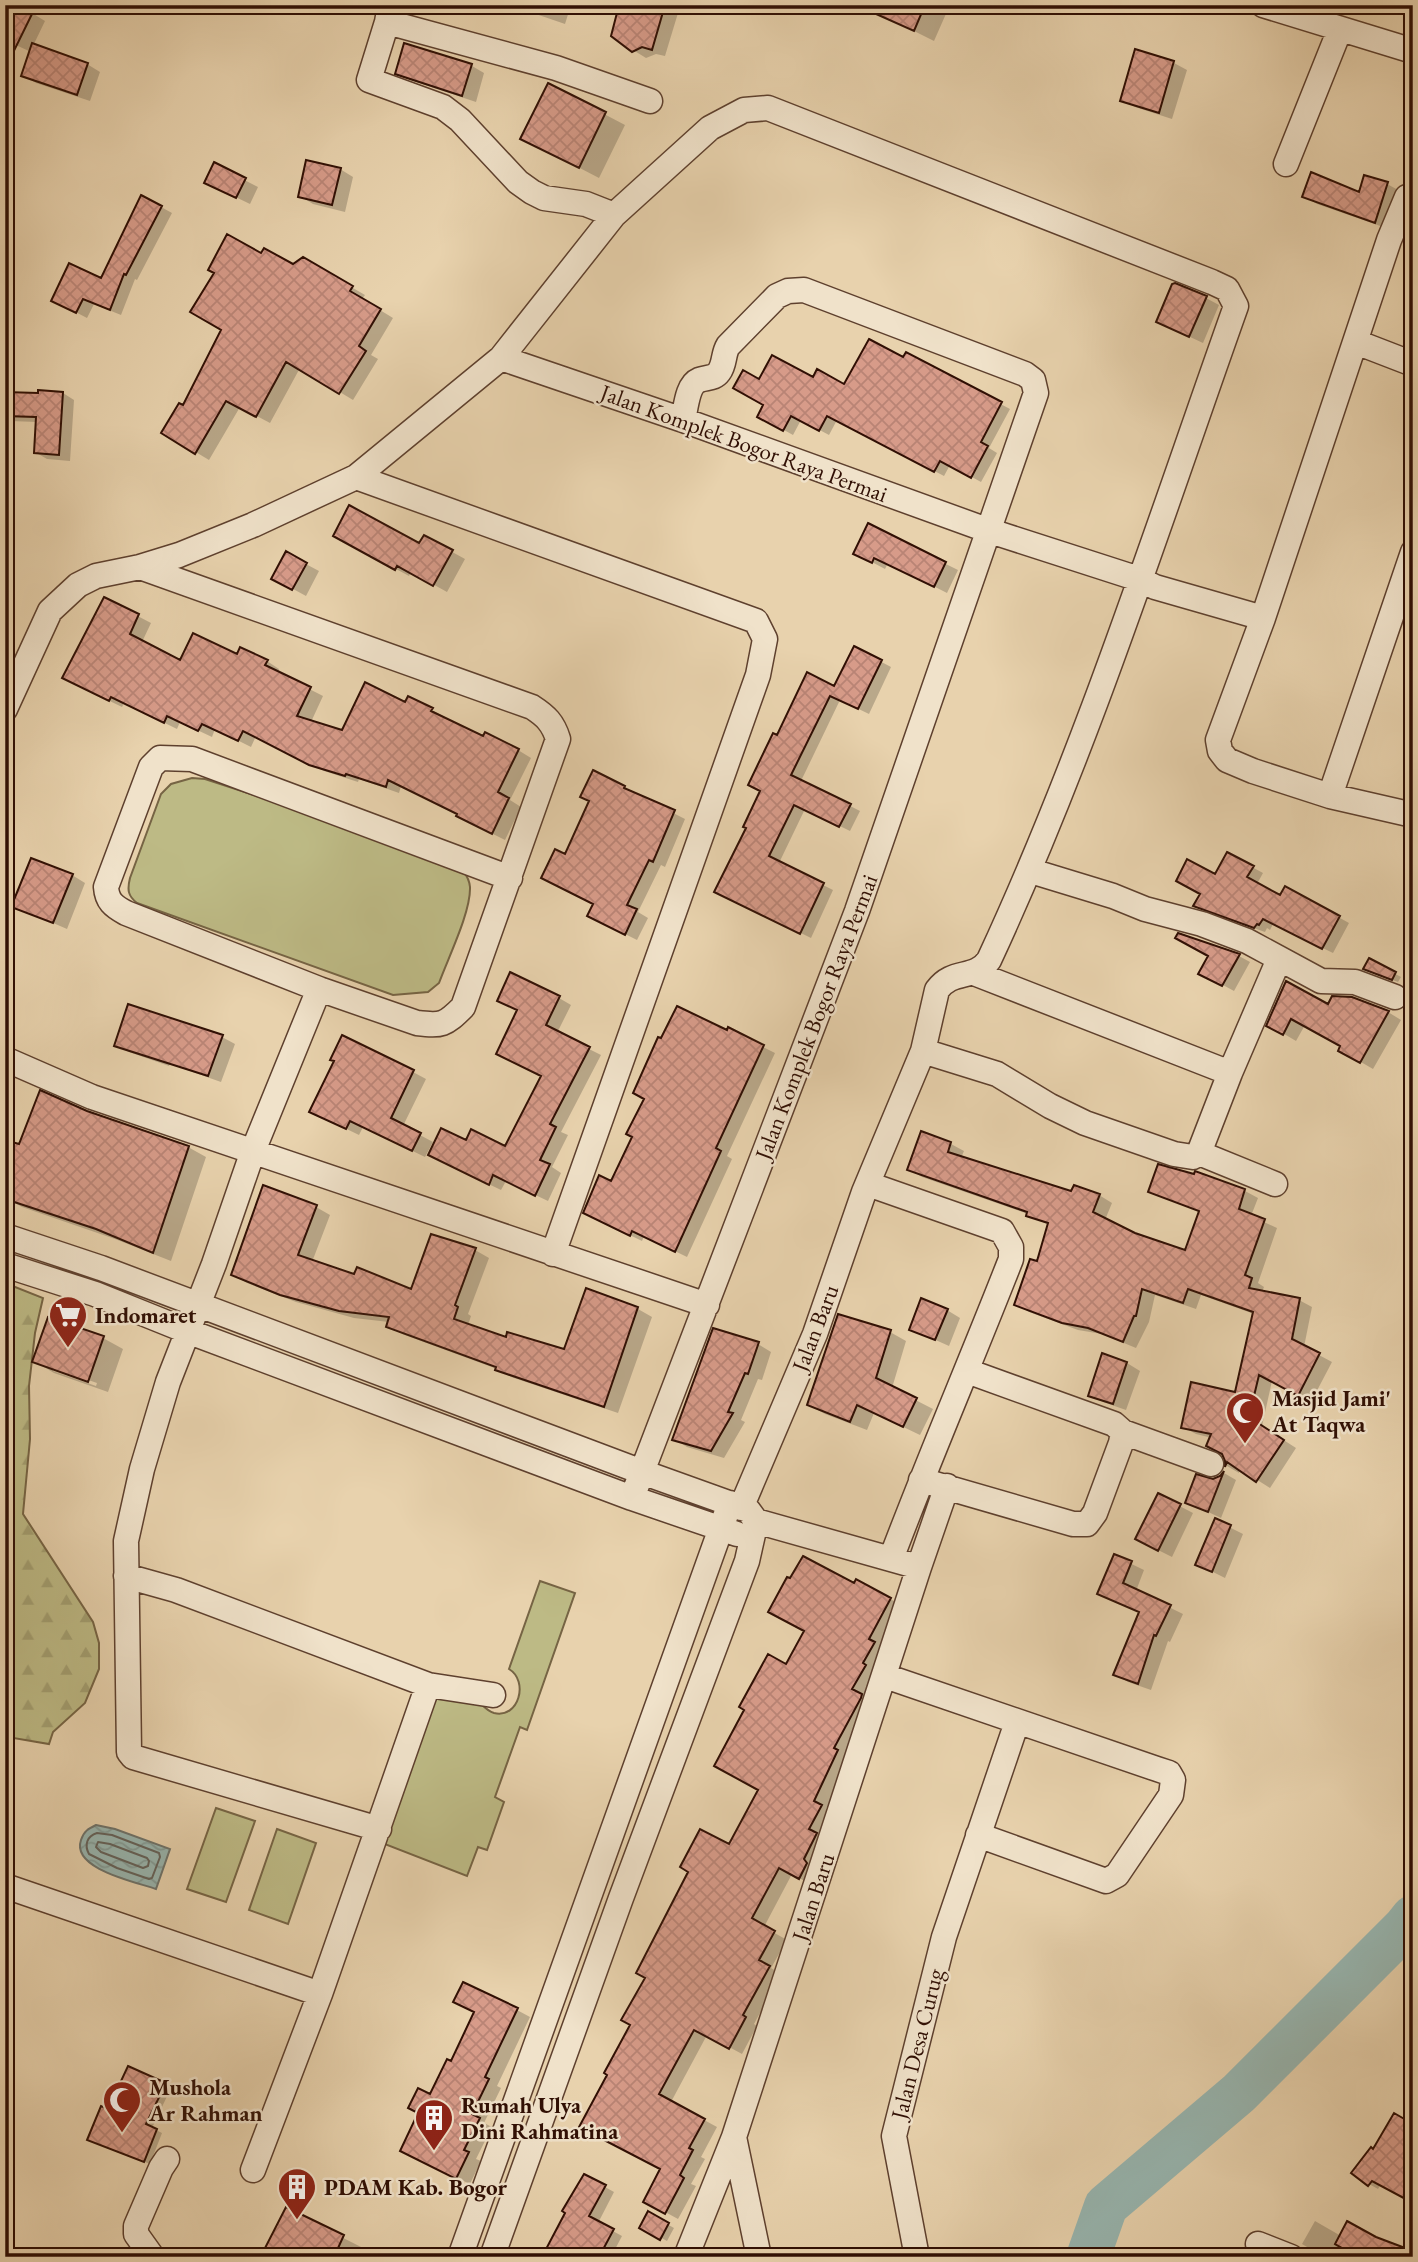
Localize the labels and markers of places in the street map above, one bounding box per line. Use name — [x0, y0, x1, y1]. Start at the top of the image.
supermarket icon: Indomaret — [47, 1294, 89, 1349]
place label: Indomaret — [95, 1300, 197, 1330]
place label: Masjid Jami' At Taqwa — [1271, 1383, 1391, 1439]
mosque icon: Masjid Jami' At Taqwa — [1224, 1390, 1266, 1445]
place label: Mushola Ar Rahman — [148, 2072, 263, 2128]
mosque icon: Mushola Ar Rahman — [101, 2079, 143, 2134]
place label: Rumah Ulya Dini Rahmatina — [461, 2090, 619, 2146]
building icon: Rumah Ulya Dini Rahmatina — [413, 2097, 455, 2152]
building icon: PDAM Kab. Bogor — [276, 2166, 318, 2221]
place label: PDAM Kab. Bogor — [324, 2172, 507, 2202]

